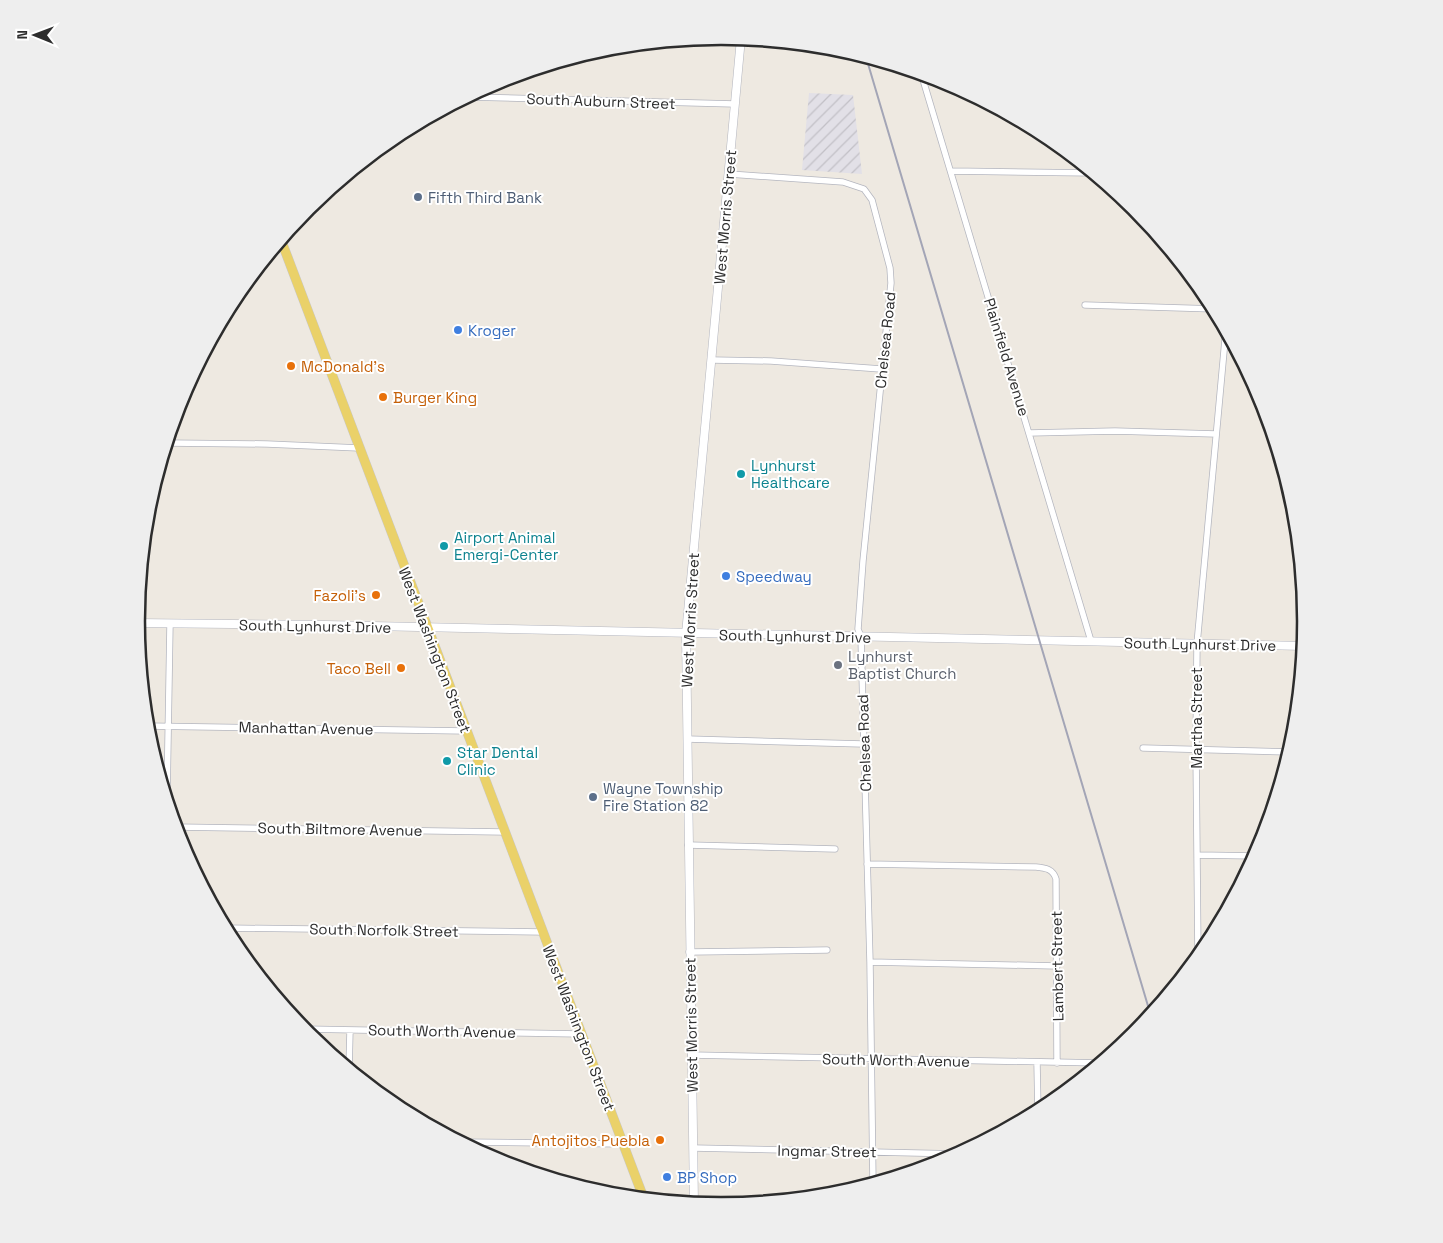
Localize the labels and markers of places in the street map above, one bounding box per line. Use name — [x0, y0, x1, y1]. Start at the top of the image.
place label: Fifth Third Bank — [428, 188, 542, 207]
marker: Fifth Third Bank — [412, 191, 424, 203]
place label: Kroger — [468, 321, 516, 340]
marker: Kroger — [452, 324, 464, 336]
place label: McDonald's — [301, 357, 385, 376]
marker: McDonald's — [285, 360, 297, 372]
place label: Burger King — [393, 388, 477, 407]
marker: Burger King — [377, 391, 389, 403]
place label: Lynhurst Healthcare — [751, 456, 830, 492]
marker: Lynhurst Healthcare — [735, 468, 747, 480]
place label: Airport Animal Emergi-Center — [454, 528, 559, 564]
marker: Airport Animal Emergi-Center — [438, 540, 450, 552]
place label: Speedway — [736, 567, 812, 586]
marker: Speedway — [720, 570, 732, 582]
place label: Fazoli's — [314, 586, 366, 605]
marker: Fazoli's — [370, 589, 382, 601]
place label: Lynhurst Baptist Church — [848, 647, 956, 683]
place label: Taco Bell — [327, 659, 391, 678]
marker: Lynhurst Baptist Church — [832, 659, 844, 671]
marker: Taco Bell — [395, 662, 407, 674]
place label: Star Dental Clinic — [457, 743, 538, 779]
marker: Star Dental Clinic — [441, 755, 453, 767]
place label: Wayne Township Fire Station 82 — [603, 779, 723, 815]
marker: Wayne Township Fire Station 82 — [587, 791, 599, 803]
place label: Antojitos Puebla — [532, 1131, 650, 1150]
marker: Antojitos Puebla — [654, 1134, 666, 1146]
place label: BP Shop — [677, 1168, 737, 1187]
marker: BP Shop — [661, 1171, 673, 1183]

